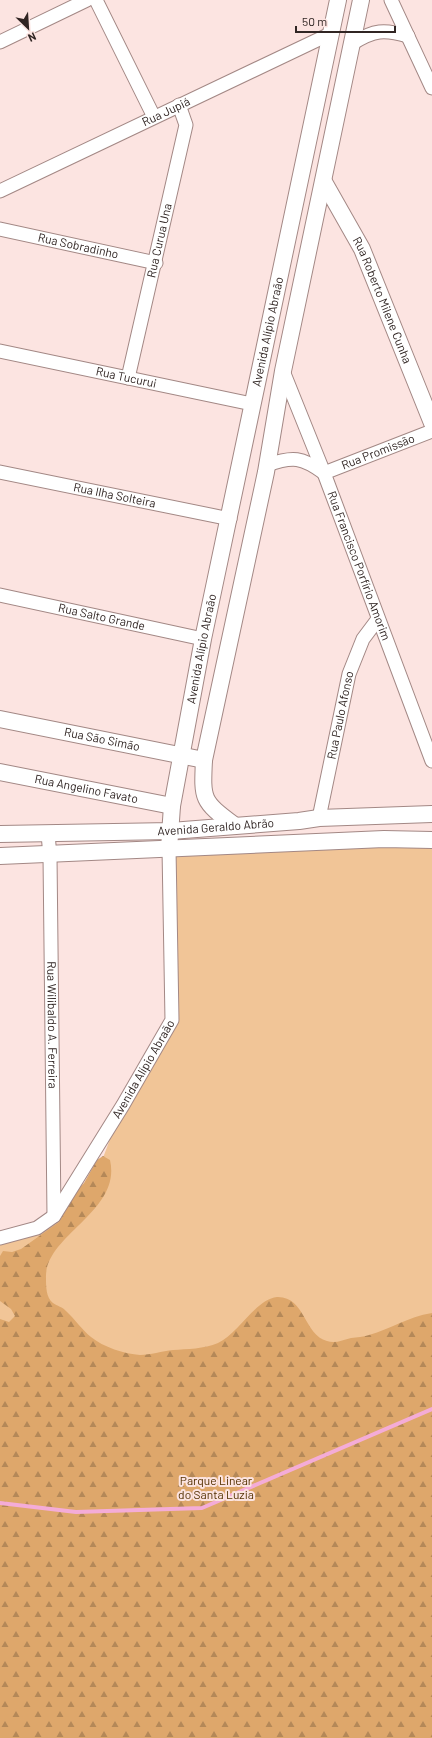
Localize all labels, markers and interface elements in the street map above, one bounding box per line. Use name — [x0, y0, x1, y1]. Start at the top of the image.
north arrow — [8, 8, 48, 48]
scale bar — [296, 8, 395, 34]
text: 50 m — [302, 14, 327, 28]
text: N — [26, 30, 39, 45]
street label: Rua Jupiá — [139, 94, 192, 128]
street label: Rua Curua Una — [143, 202, 174, 279]
street label: Rua Sobradinho — [37, 229, 120, 261]
street label: Rua Roberto Milene Cunha — [350, 234, 415, 365]
street label: Avenida Alípio Abraão — [249, 275, 285, 388]
street label: Rua Tucurui — [95, 363, 158, 390]
street label: Rua Promissão — [339, 431, 416, 472]
street label: Rua Ilha Solteira — [72, 479, 157, 510]
street label: Rua Francisco Porfírio Amorim — [325, 489, 394, 642]
street label: Avenida Alípio Abraão — [183, 592, 218, 705]
street label: Rua Salto Grande — [57, 600, 147, 632]
street label: Rua Paulo Afonso — [323, 670, 355, 760]
street label: Rua São Simão — [63, 724, 141, 753]
street label: Rua Angelino Favato — [34, 771, 139, 805]
street label: Avenida Geraldo Abrão — [157, 815, 275, 837]
street label: Rua Wilibaldo A. Ferreira — [45, 961, 61, 1089]
street label: Avenida Alípio Abraão — [108, 1017, 177, 1121]
park label: Parque Linear do Santa Luzia — [178, 1473, 254, 1501]

